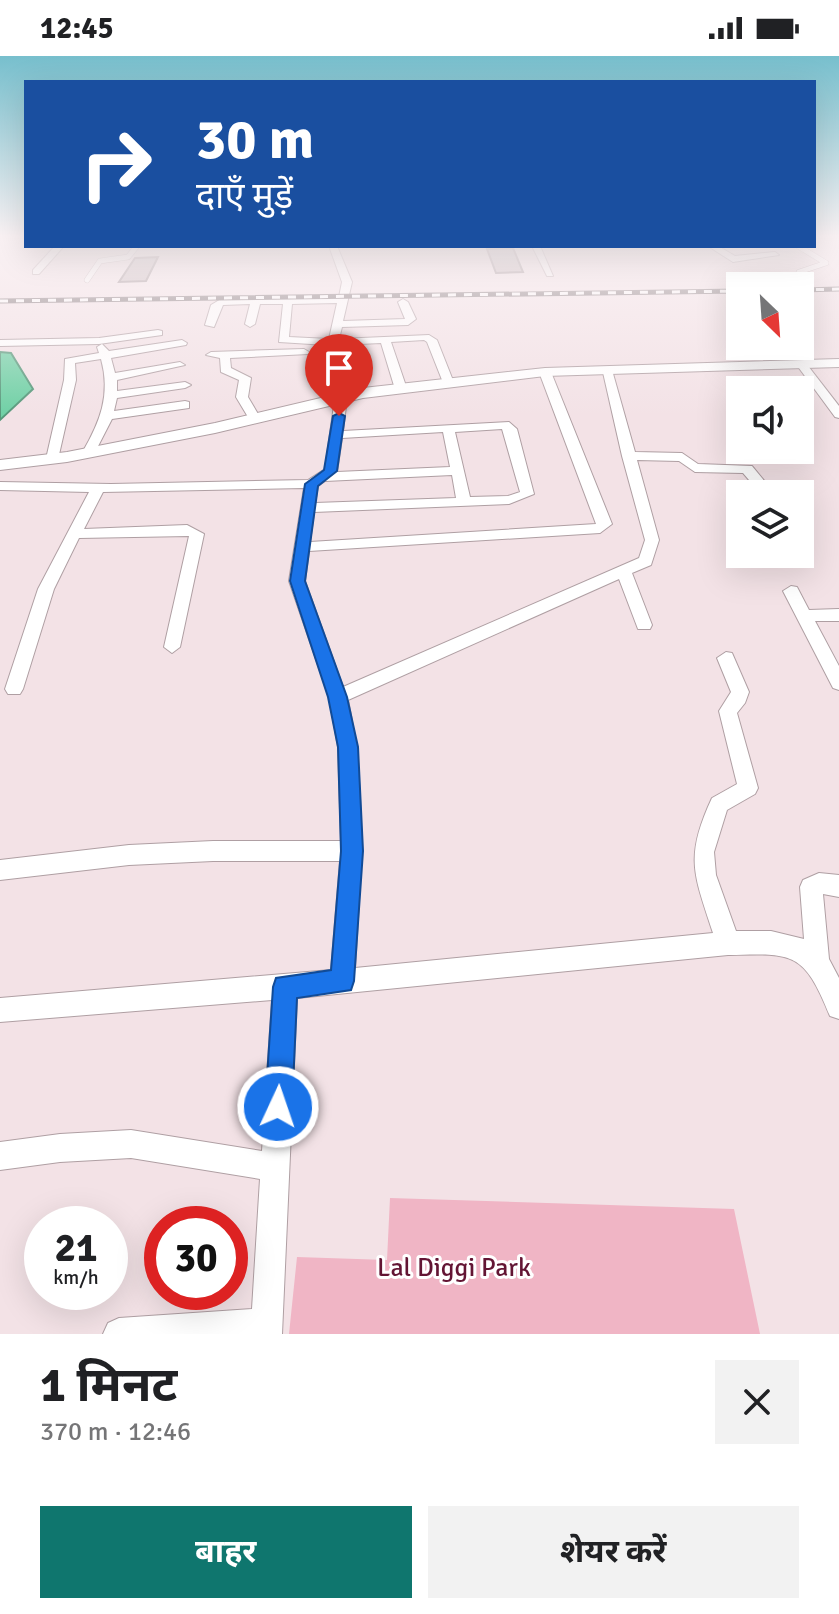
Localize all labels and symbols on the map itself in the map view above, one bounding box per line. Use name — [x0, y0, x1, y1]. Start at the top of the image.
north arrow — [726, 272, 814, 360]
pin — [305, 334, 373, 416]
position arrow — [236, 1065, 320, 1149]
speed limit sign: 30 — [144, 1206, 248, 1310]
park label: Lal Diggi Park — [377, 1252, 531, 1284]

